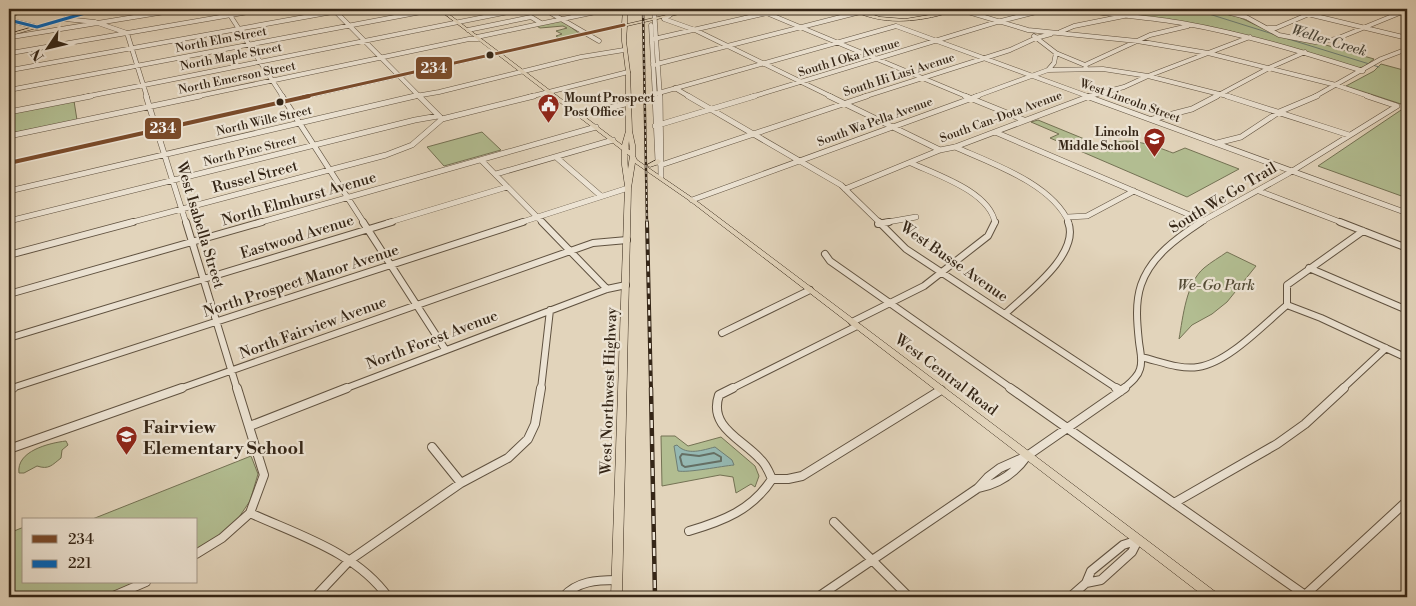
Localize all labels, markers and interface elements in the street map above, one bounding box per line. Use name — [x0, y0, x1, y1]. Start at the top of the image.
water label: Weller Creek — [1289, 21, 1369, 61]
north arrow — [22, 22, 72, 72]
street label: North Elm Street — [174, 24, 269, 56]
street label: South I Oka Avenue — [796, 35, 902, 81]
street label: North Maple Street — [179, 40, 284, 74]
text: N — [28, 45, 49, 65]
unlabelled marker — [485, 50, 495, 60]
street label: South Hi Lusi Avenue — [841, 50, 957, 100]
line badge: 234 — [415, 56, 453, 80]
street label: North Emerson Street — [177, 58, 298, 98]
text: 234 — [421, 60, 447, 78]
street label: West Lincoln Street — [1077, 76, 1183, 126]
street label: South Can-Dota Avenue — [938, 88, 1064, 146]
place label: Mount Prospect Post Office — [564, 91, 655, 120]
public building icon: Mount Prospect Post Office — [536, 93, 560, 124]
street label: South Wa Pella Avenue — [815, 94, 935, 150]
unlabelled marker — [275, 97, 285, 107]
street label: North Wille Street — [215, 103, 314, 139]
line badge: 234 — [144, 117, 182, 140]
text: 234 — [150, 120, 176, 138]
place label: Lincoln Middle School — [1058, 125, 1140, 154]
school or university icon: Lincoln Middle School — [1143, 127, 1167, 158]
street label: North Pine Street — [202, 132, 299, 170]
street label: Russel Street — [210, 156, 301, 198]
street label: West Isabella Street — [171, 158, 229, 291]
street label: South We Go Trail — [1166, 158, 1281, 238]
street label: North Elmhurst Avenue — [219, 168, 379, 230]
street label: Eastwood Avenue — [238, 211, 356, 263]
street label: West Busse Avenue — [895, 217, 1012, 306]
street label: North Prospect Manor Avenue — [201, 240, 401, 322]
park label: We-Go Park — [1177, 276, 1255, 295]
street label: North Fairview Avenue — [237, 293, 389, 363]
street label: North Forest Avenue — [363, 306, 501, 374]
street label: West Northwest Highway — [597, 306, 621, 476]
street label: West Central Road — [890, 330, 1002, 420]
place label: Fairview Elementary School — [143, 416, 304, 460]
school or university icon: Fairview Elementary School — [115, 425, 139, 456]
legend — [22, 518, 198, 584]
text: 234 — [68, 530, 94, 549]
text: 221 — [68, 554, 92, 573]

